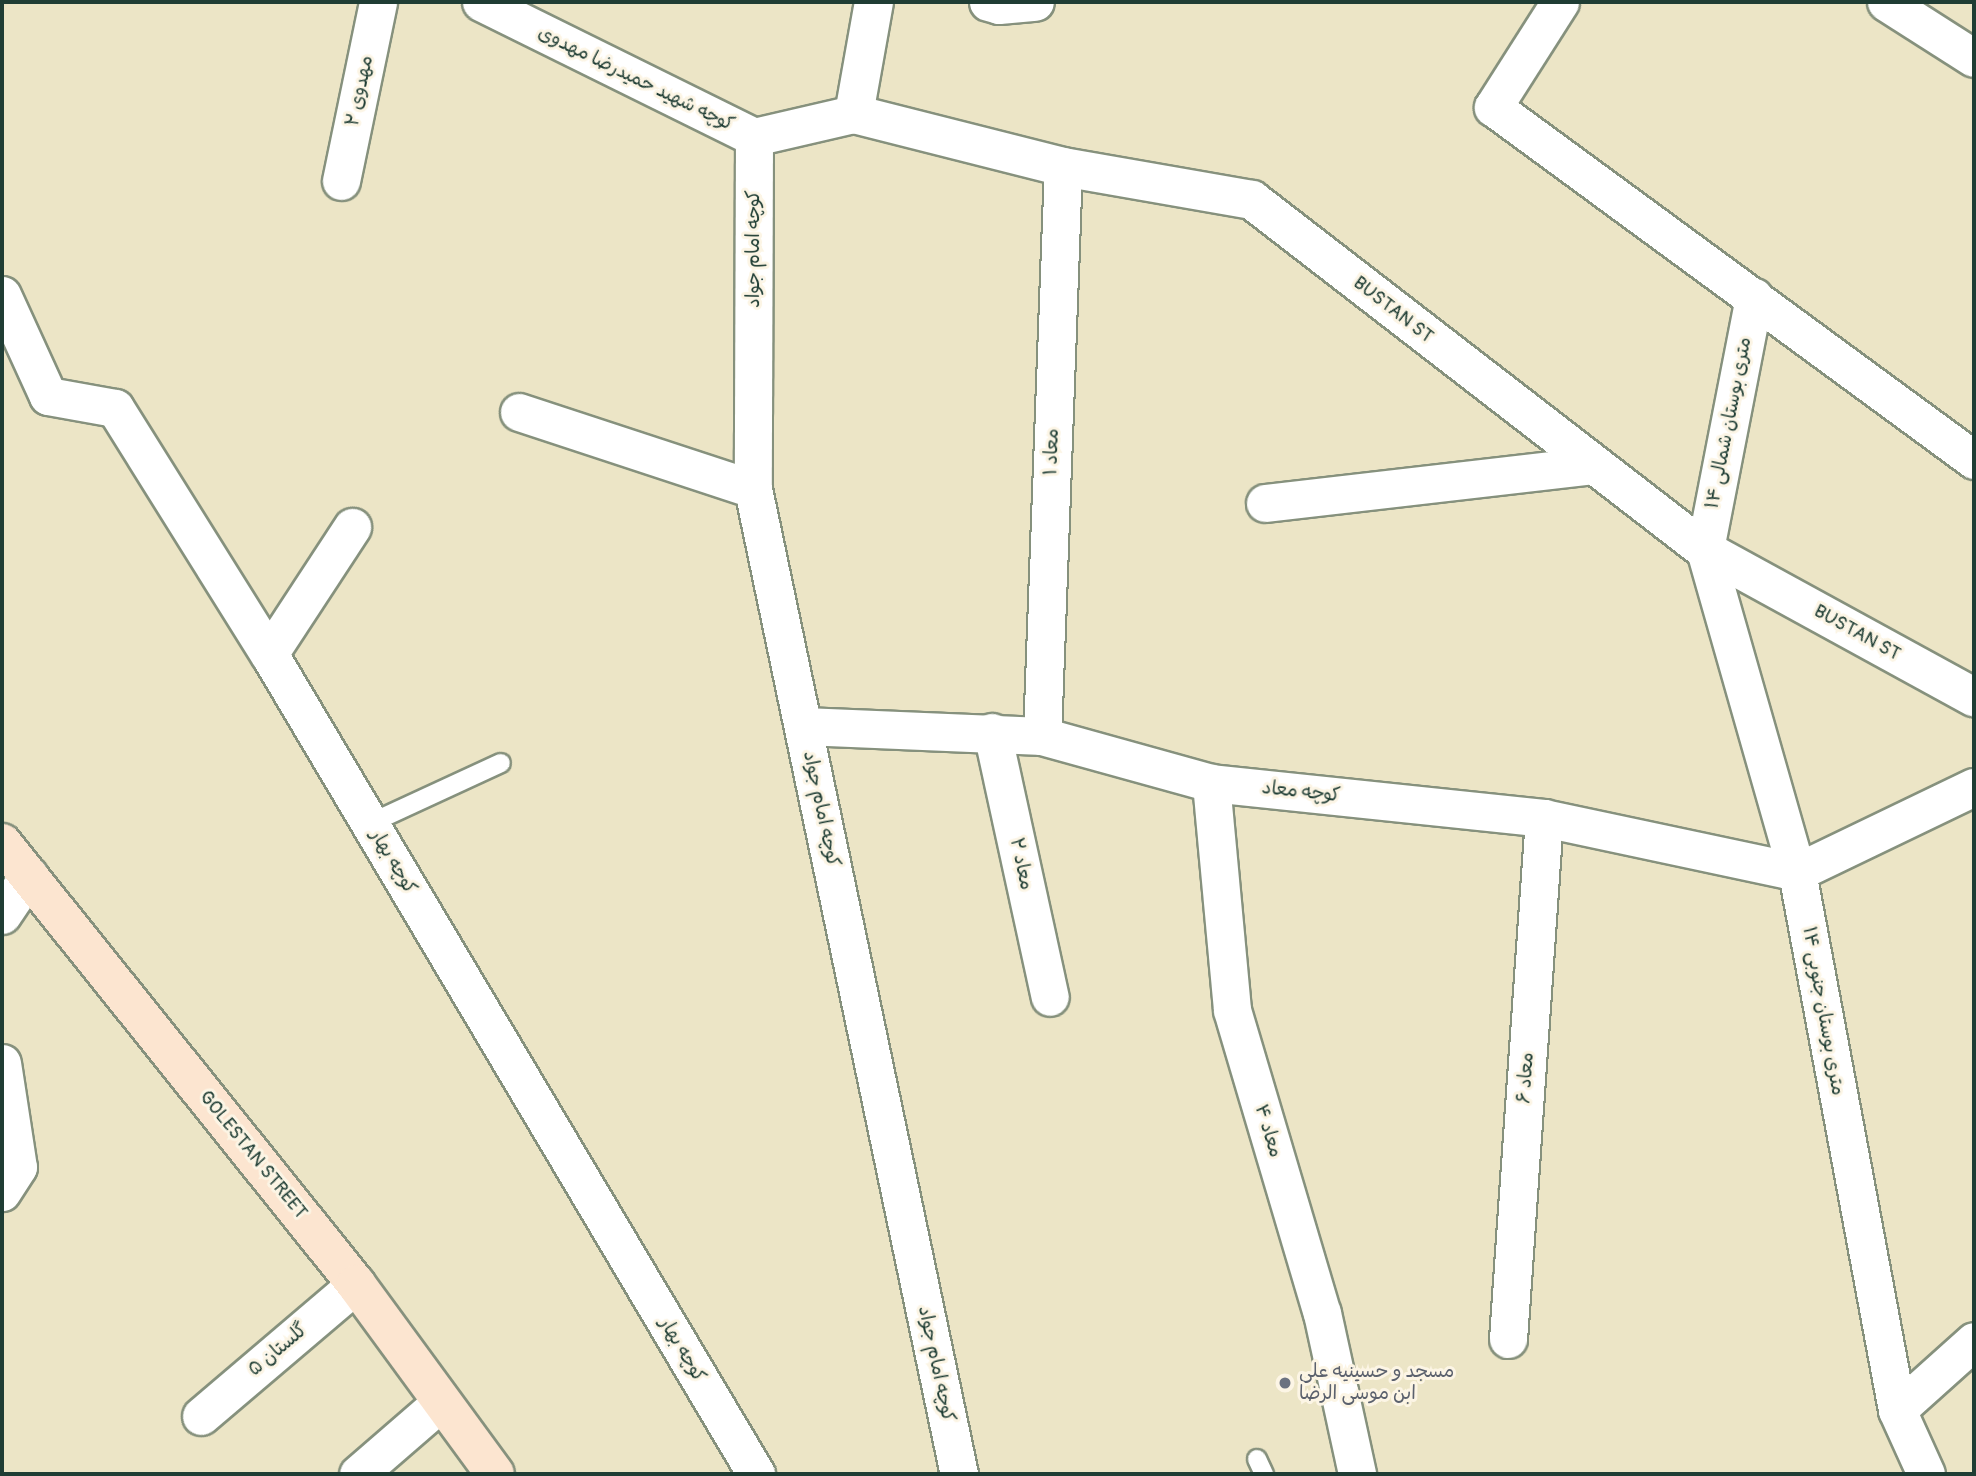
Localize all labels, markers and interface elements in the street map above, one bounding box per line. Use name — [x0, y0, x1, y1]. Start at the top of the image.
street label: کوچه شهید حمیدرضا مهدوی — [534, 21, 738, 137]
street label: مهدوی ۲ — [341, 53, 379, 129]
street label: کوچه امام جواد — [743, 190, 765, 308]
street label: BUSTAN ST — [1348, 272, 1438, 348]
street label: ۱۴ متری بوستان شمالی — [1701, 335, 1757, 511]
street label: معاد ۱ — [1040, 428, 1064, 476]
street label: BUSTAN ST — [1810, 600, 1904, 666]
street label: کوچه امام جواد — [798, 749, 844, 869]
street label: کوچه معاد — [1261, 777, 1341, 807]
street label: کوچه بهار — [365, 825, 421, 899]
street label: معاد ۲ — [1004, 836, 1038, 892]
street label: ۱۴ متری بوستان جنوبی — [1797, 925, 1849, 1097]
street label: معاد ۶ — [1513, 1051, 1539, 1105]
street label: GOLESTAN STREET — [194, 1086, 312, 1224]
street label: معاد ۴ — [1249, 1102, 1287, 1160]
street label: کوچه امام جواد — [913, 1304, 959, 1424]
street label: کوچه بهار — [654, 1313, 710, 1387]
street label: گلستان ۵ — [244, 1319, 312, 1381]
place label: مسجد و حسینیه علی ابن موسی الرضا — [1299, 1361, 1454, 1405]
marker: مسجد و حسینیه علی ابن موسی الرضا — [1277, 1375, 1293, 1391]

